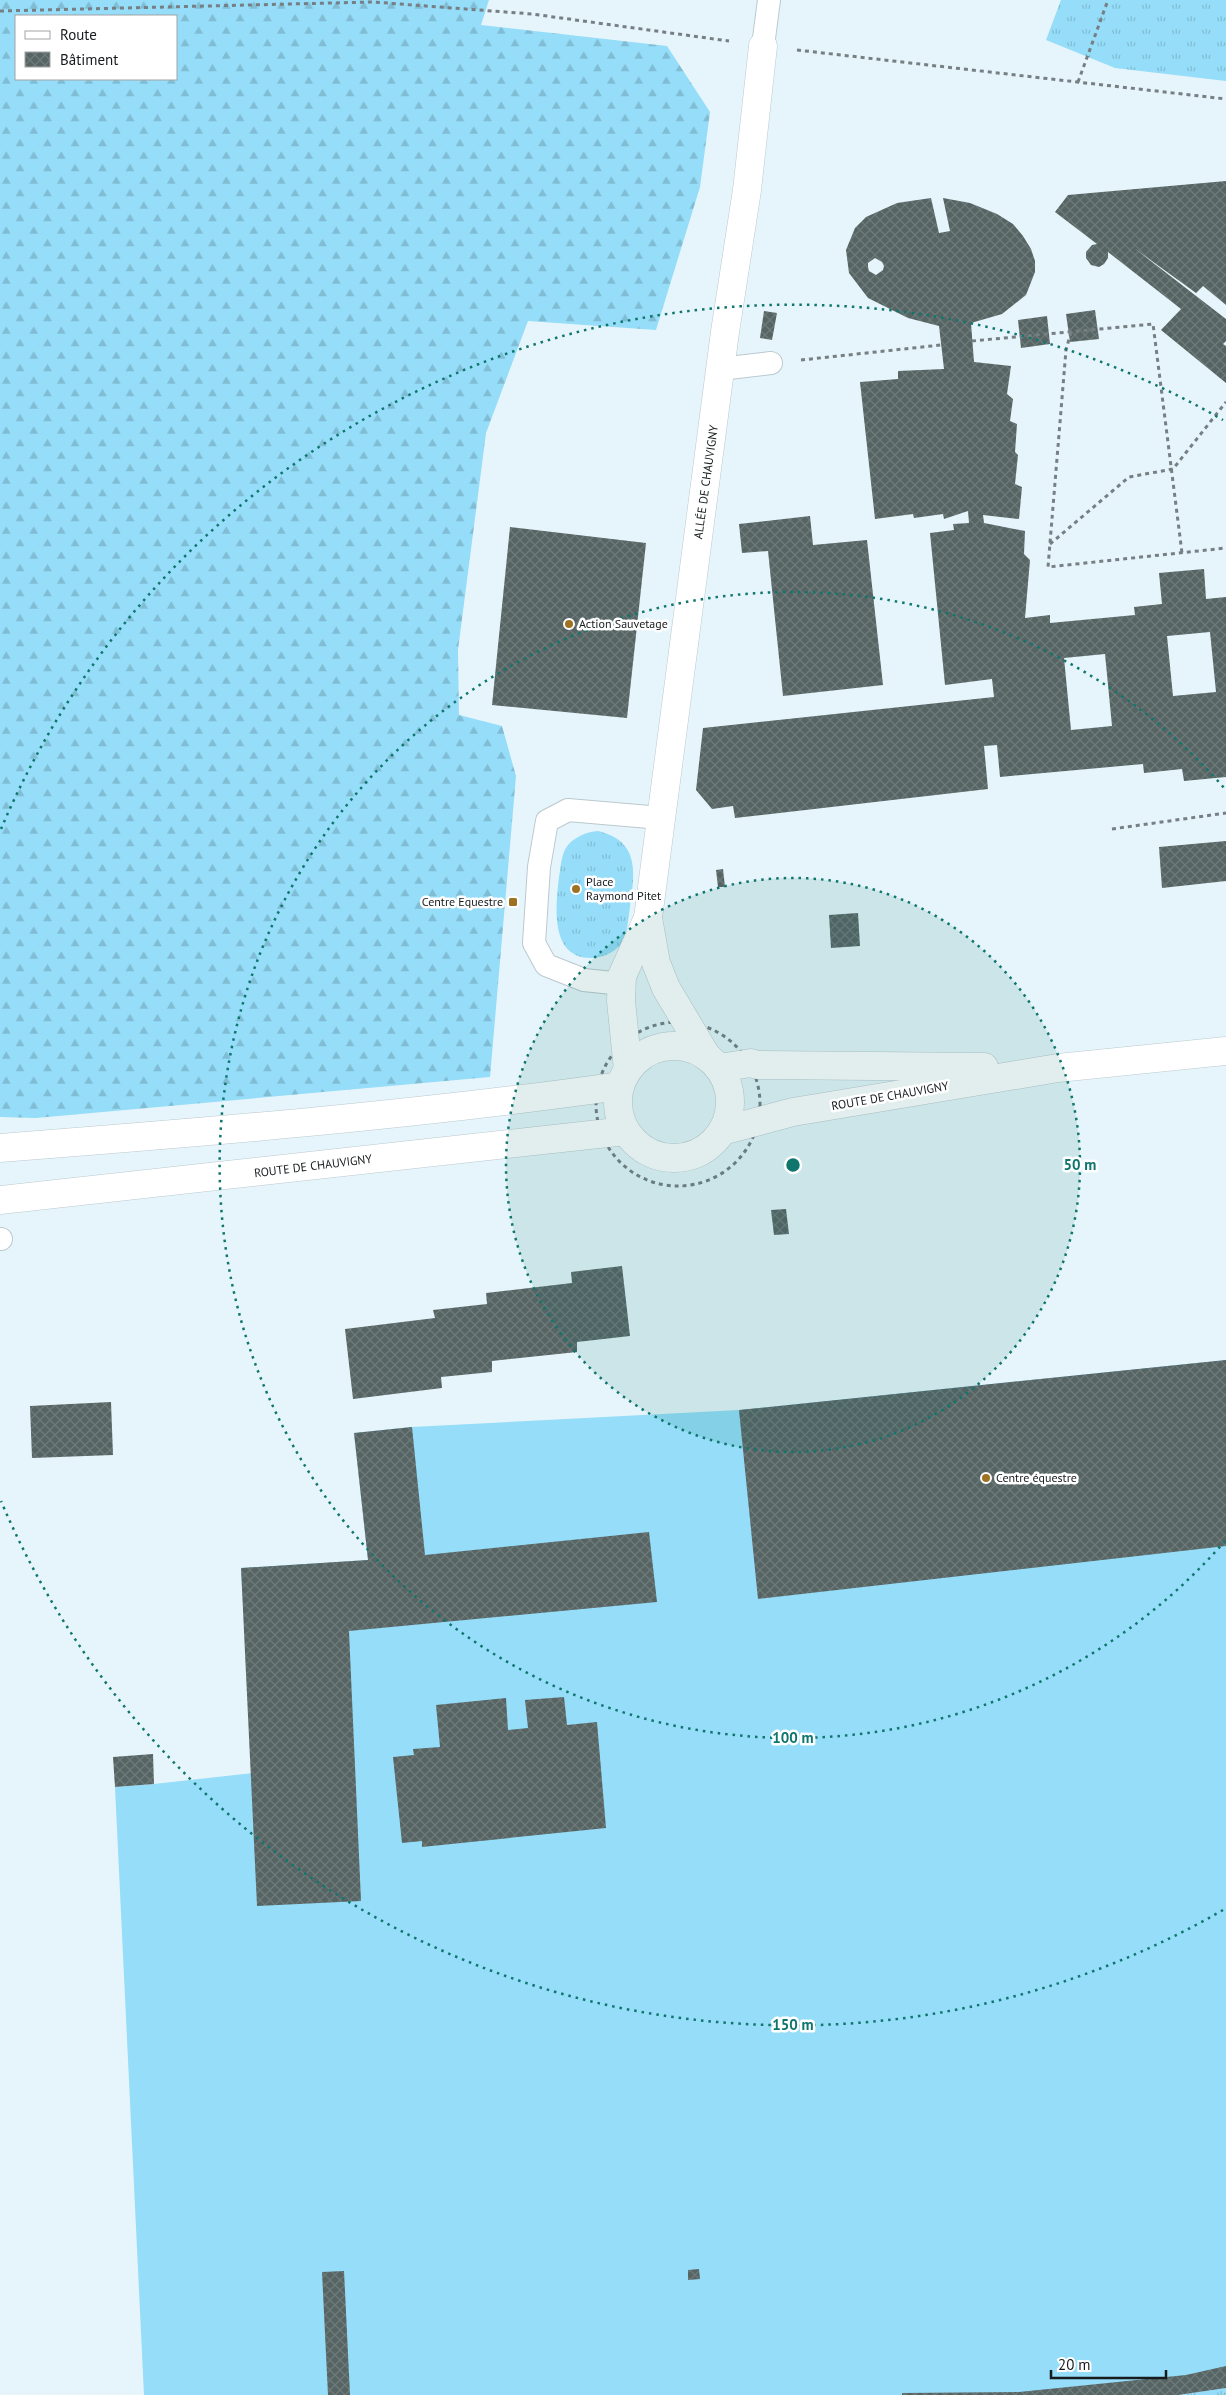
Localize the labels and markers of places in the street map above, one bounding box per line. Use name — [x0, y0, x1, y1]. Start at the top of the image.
place label: Action Sauvetage — [579, 616, 668, 631]
marker: Action Sauvetage — [563, 618, 575, 630]
place label: Place Raymond Pitet — [586, 874, 661, 903]
marker: Place Raymond Pitet — [570, 883, 582, 895]
place label: Centre Equestre — [422, 894, 503, 909]
marker: Centre Equestre — [507, 896, 519, 908]
centre of rings — [784, 1156, 802, 1174]
place label: Centre équestre — [996, 1470, 1077, 1485]
marker: Centre équestre — [980, 1472, 992, 1484]

